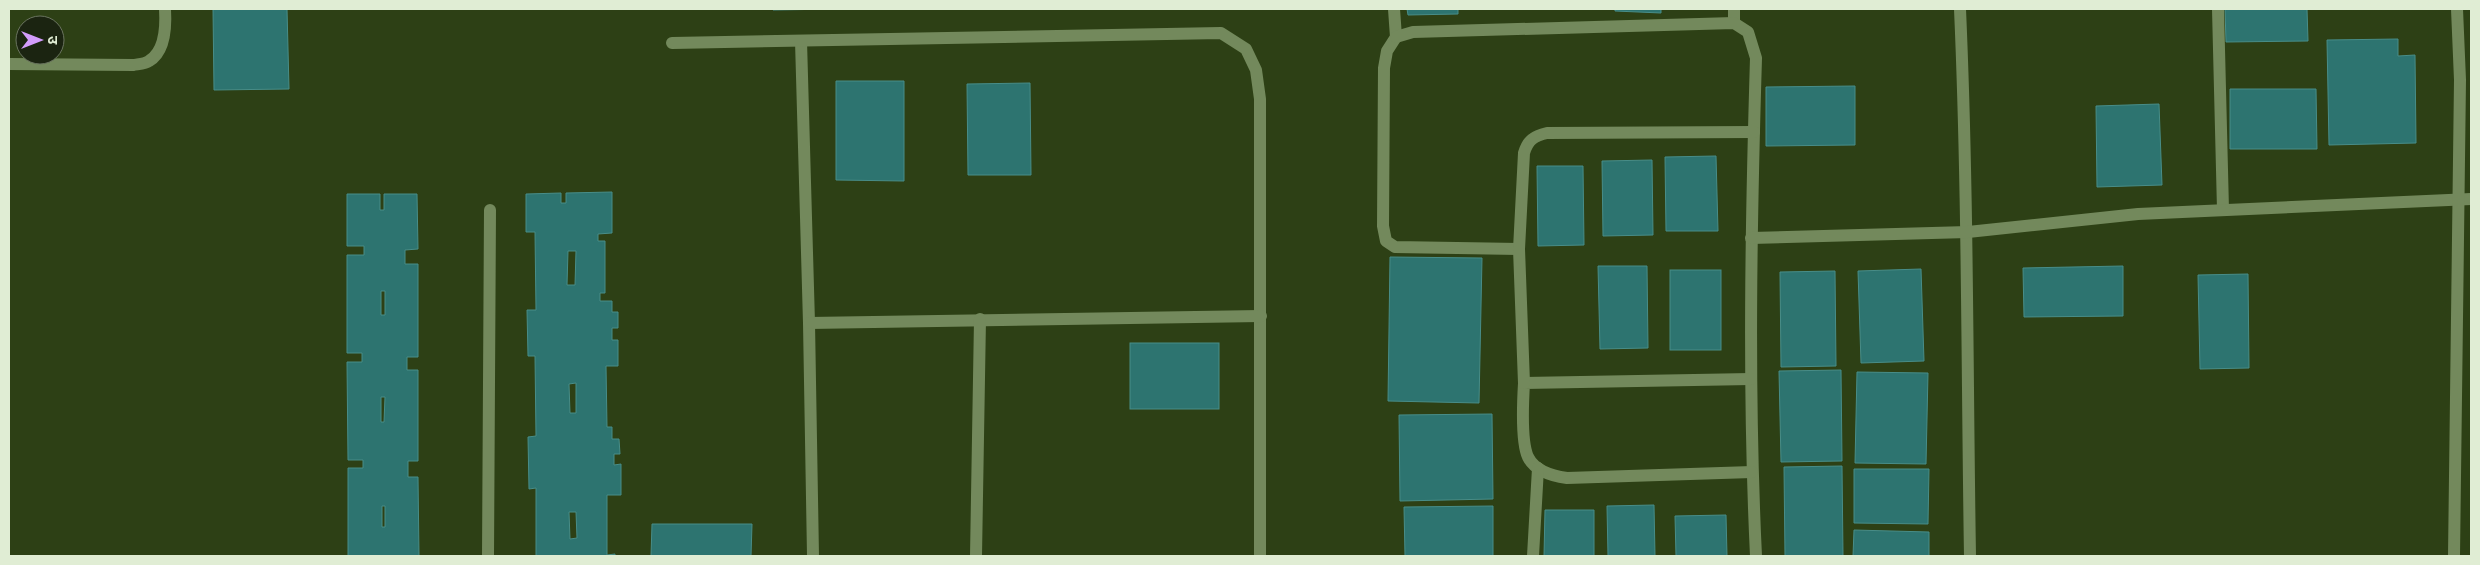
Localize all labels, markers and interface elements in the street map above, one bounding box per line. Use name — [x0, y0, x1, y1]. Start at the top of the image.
north arrow — [15, 15, 65, 65]
text: उ — [45, 36, 61, 45]

